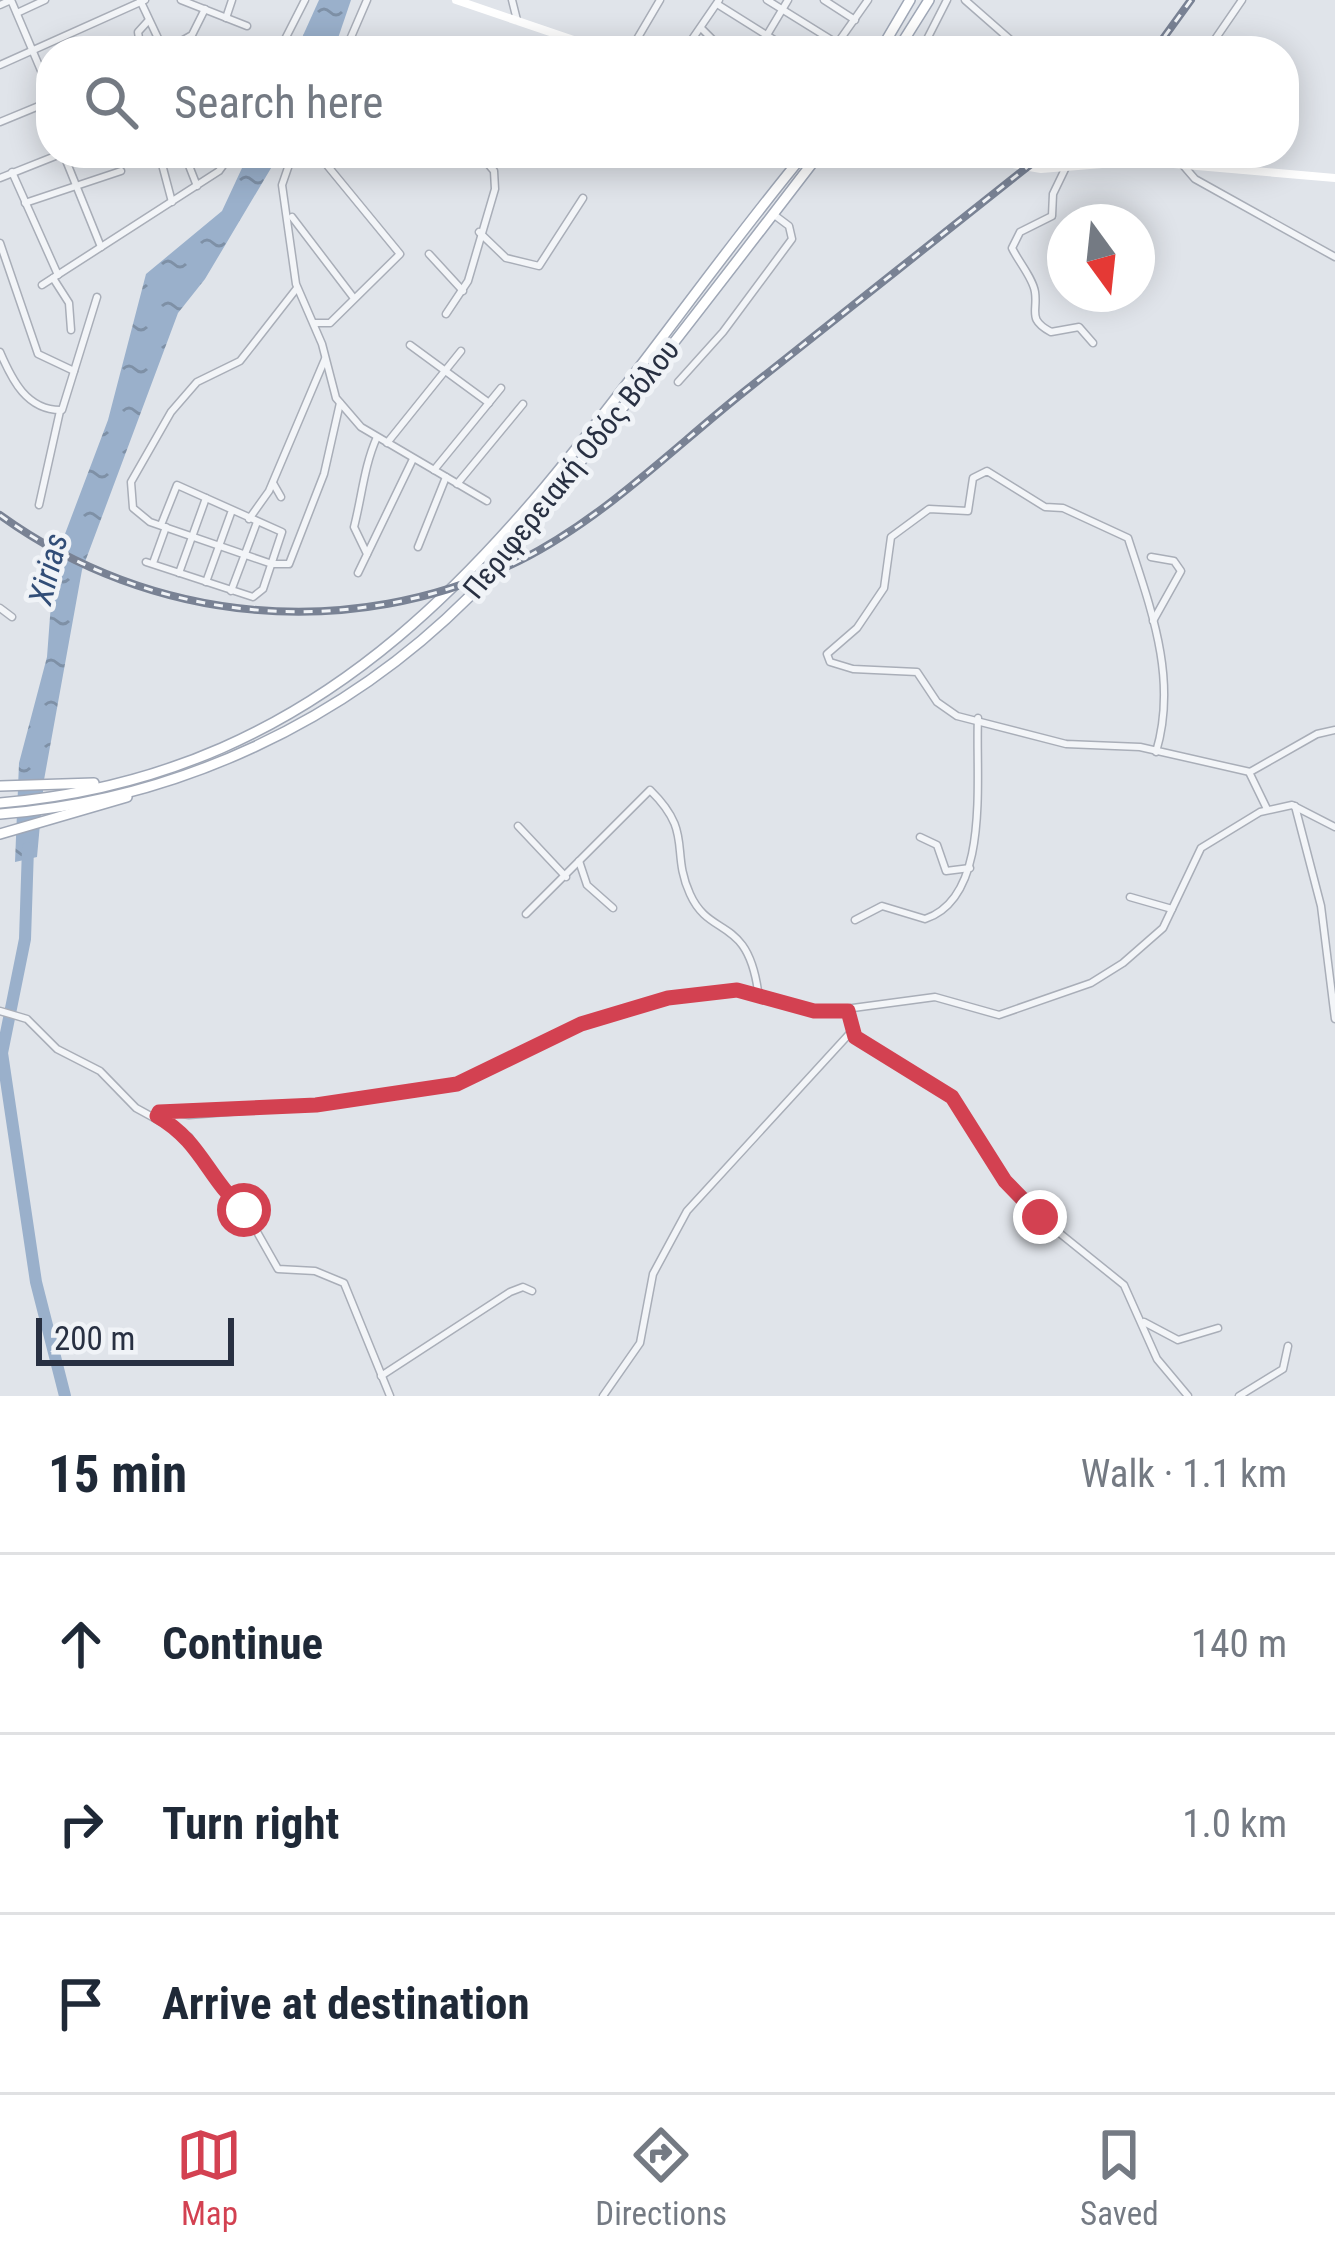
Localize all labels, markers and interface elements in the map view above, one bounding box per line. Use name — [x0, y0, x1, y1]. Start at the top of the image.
search box — [36, 36, 1299, 168]
icon: search — [78, 69, 144, 135]
text: Search here — [174, 76, 383, 129]
north arrow — [1047, 204, 1155, 312]
street label: Περιφερειακή Οδός Βόλου — [456, 333, 686, 605]
water label: Xirias — [20, 529, 76, 610]
route start — [217, 1183, 271, 1237]
route end — [1013, 1190, 1067, 1244]
scale bar — [36, 1312, 234, 1365]
text: 200 m — [54, 1319, 135, 1358]
text: 15 min — [48, 1445, 187, 1504]
text: Walk · 1.1 km — [1081, 1451, 1287, 1497]
icon: ahead — [48, 1611, 114, 1677]
text: Continue — [162, 1617, 323, 1670]
text: 140 m — [1191, 1621, 1287, 1667]
icon: right — [48, 1791, 114, 1857]
text: Turn right — [162, 1797, 339, 1850]
text: 1.0 km — [1182, 1801, 1287, 1847]
icon: arrive — [48, 1971, 114, 2037]
text: Arrive at destination — [162, 1977, 530, 2030]
tab: Map — [176, 2122, 242, 2233]
tab: Directions — [595, 2122, 727, 2233]
tab: Saved — [1080, 2122, 1159, 2233]

